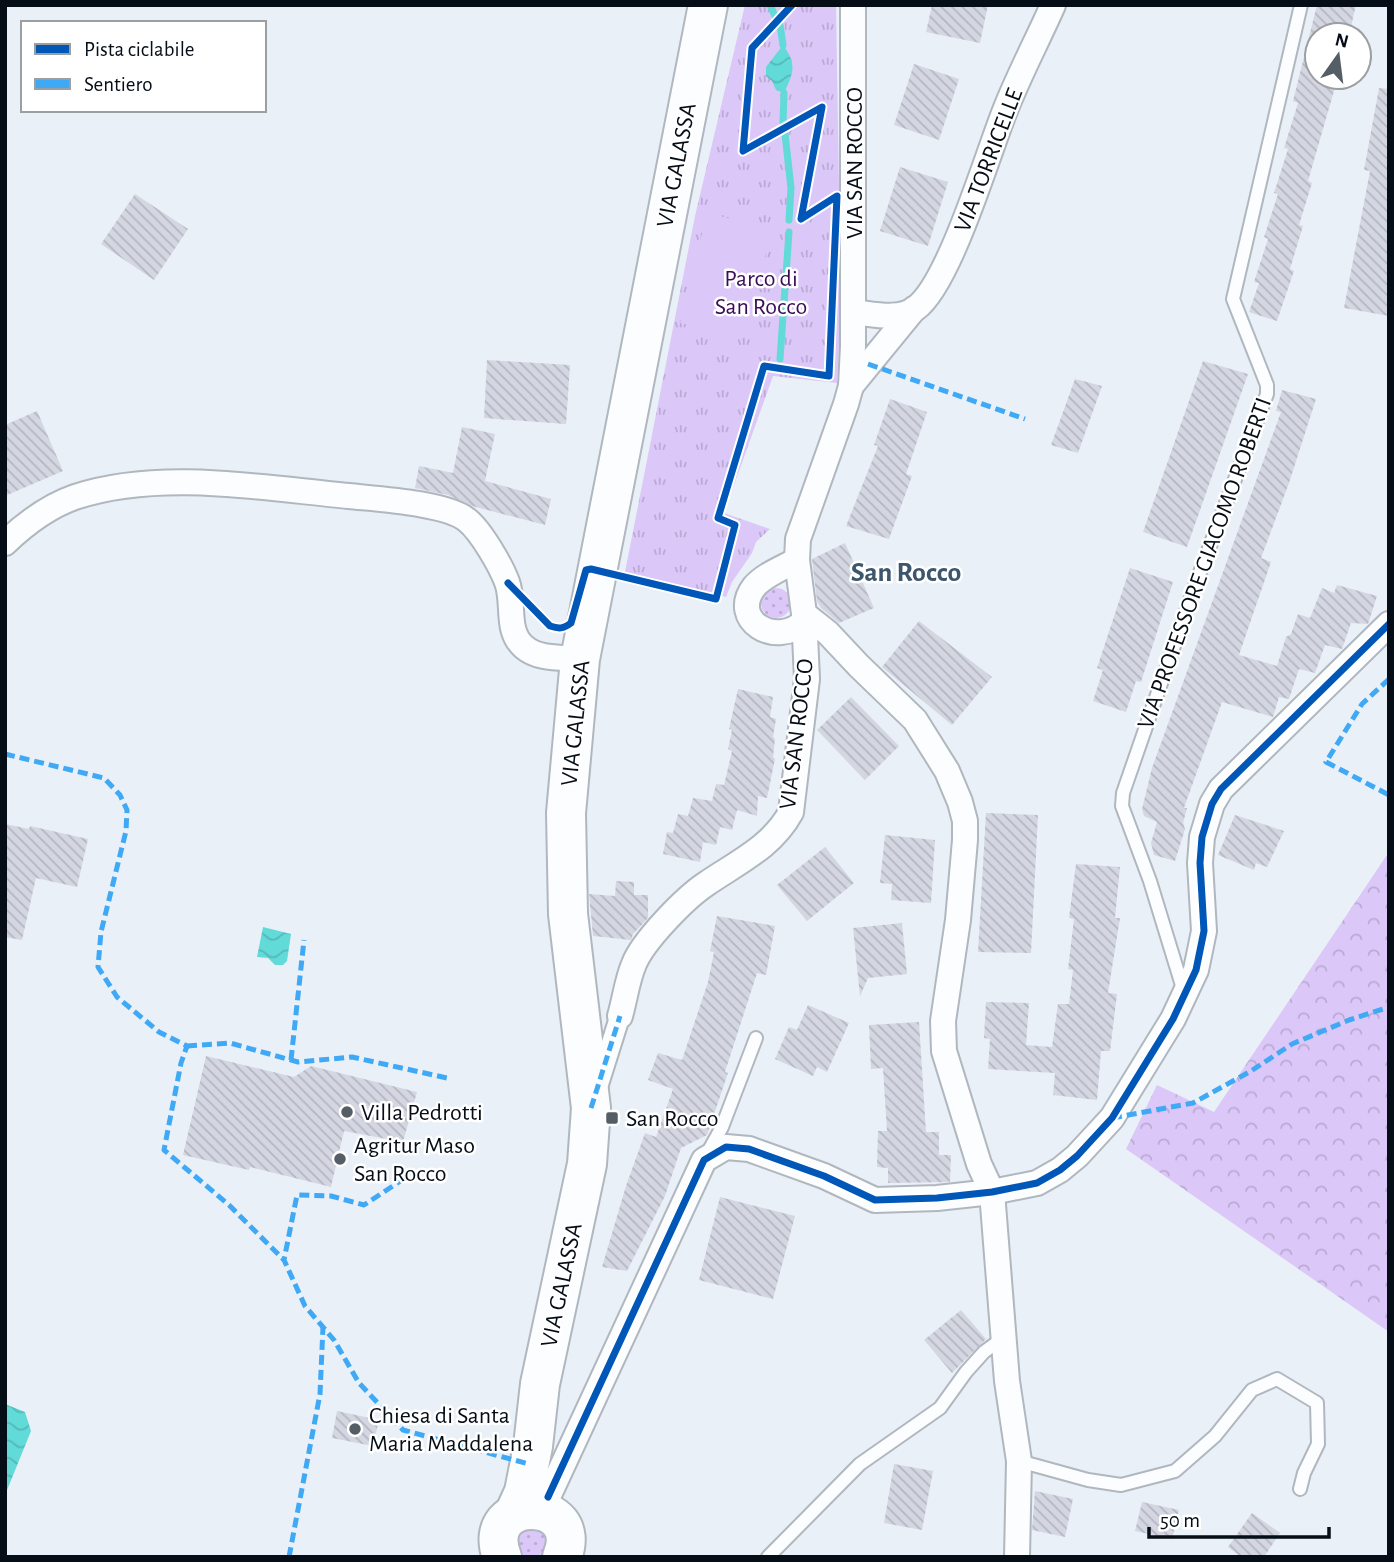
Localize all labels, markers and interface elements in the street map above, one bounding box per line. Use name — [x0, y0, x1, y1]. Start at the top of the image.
legend — [21, 21, 266, 112]
north arrow — [1303, 21, 1373, 91]
text: N — [1333, 30, 1350, 52]
text: Pista ciclabile — [84, 39, 195, 60]
text: Sentiero — [84, 74, 153, 95]
street label: VIA TORRICELLE — [950, 85, 1028, 236]
street label: VIA SAN ROCCO — [843, 87, 867, 239]
street label: VIA GALASSA — [653, 101, 701, 230]
park label: Parco di San Rocco — [715, 267, 807, 319]
street label: VIA PROFESSORE GIACOMO ROBERTI — [1134, 394, 1276, 732]
district label: San Rocco — [851, 559, 961, 587]
street label: VIA SAN ROCCO — [776, 657, 818, 811]
street label: VIA GALASSA — [557, 659, 595, 787]
place label: Villa Pedrotti — [361, 1101, 483, 1125]
marker: Villa Pedrotti — [339, 1104, 355, 1120]
place label: San Rocco — [626, 1107, 719, 1131]
marker: San Rocco — [604, 1110, 620, 1126]
place label: Agritur Maso San Rocco — [354, 1134, 475, 1186]
marker: Agritur Maso San Rocco — [332, 1151, 348, 1167]
street label: VIA GALASSA — [537, 1221, 587, 1350]
place label: Chiesa di Santa Maria Maddalena — [369, 1404, 533, 1456]
marker: Chiesa di Santa Maria Maddalena — [347, 1421, 363, 1437]
scale bar — [1149, 1496, 1329, 1540]
text: 50 m — [1160, 1510, 1200, 1531]

